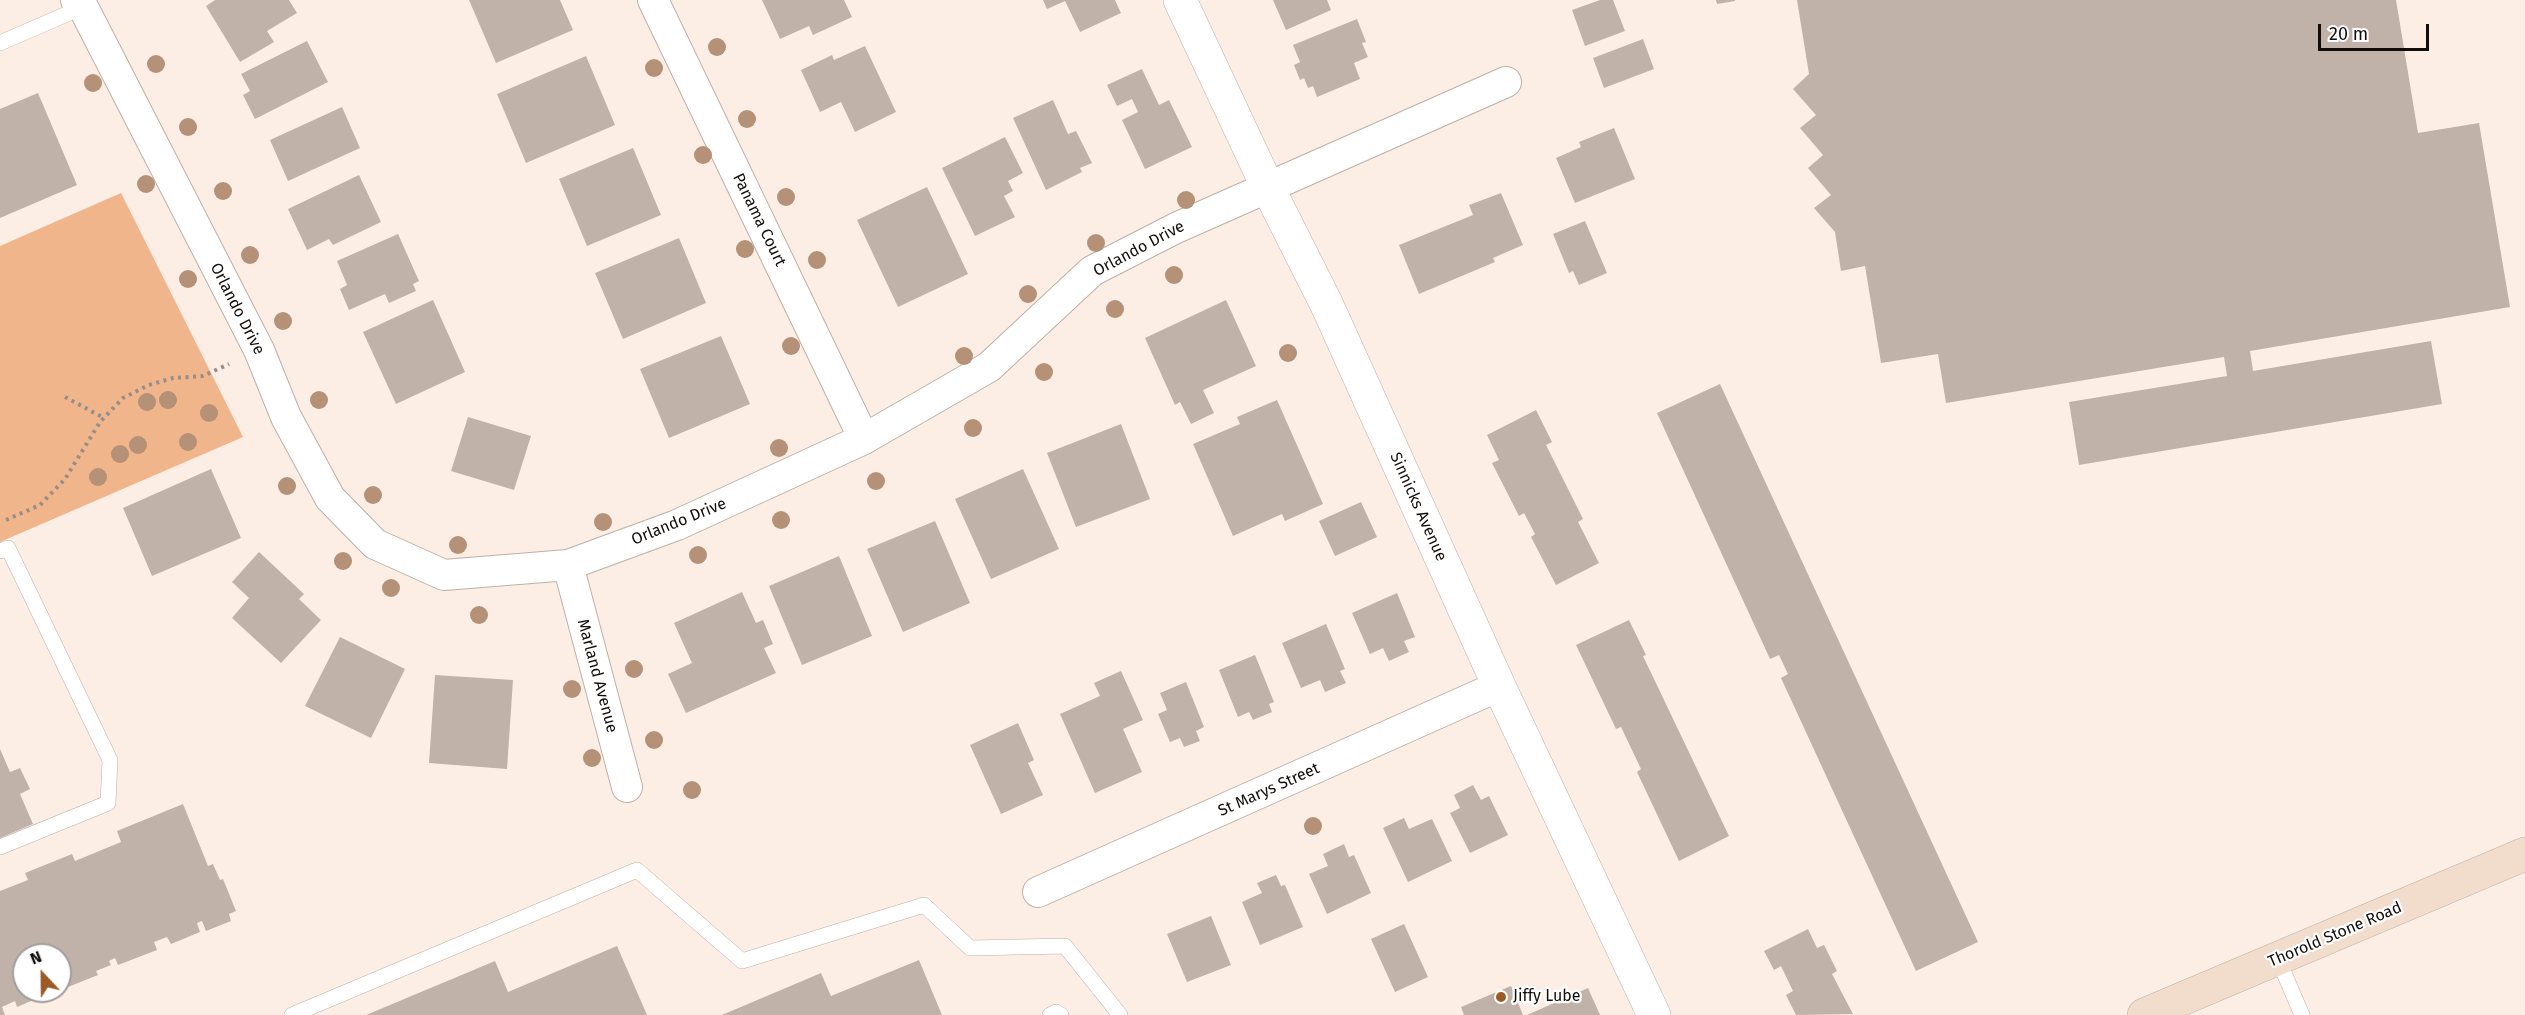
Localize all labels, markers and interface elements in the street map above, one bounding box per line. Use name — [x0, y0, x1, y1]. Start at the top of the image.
scale bar — [2321, 12, 2432, 50]
text: 20 m — [2329, 23, 2368, 45]
street label: Panama Court — [728, 170, 790, 270]
street label: Orlando Drive — [1090, 217, 1188, 281]
street label: Orlando Drive — [206, 260, 268, 358]
street label: Sinnicks Avenue — [1385, 450, 1451, 564]
street label: Orlando Drive — [629, 494, 729, 550]
street label: Marland Avenue — [573, 617, 621, 735]
street label: St Marys Street — [1215, 759, 1323, 821]
street label: Thorold Stone Road — [2265, 898, 2405, 972]
north arrow — [12, 943, 72, 1003]
text: N — [27, 947, 44, 968]
place label: Jiffy Lube — [1513, 987, 1580, 1007]
marker: Jiffy Lube — [1494, 990, 1508, 1004]

